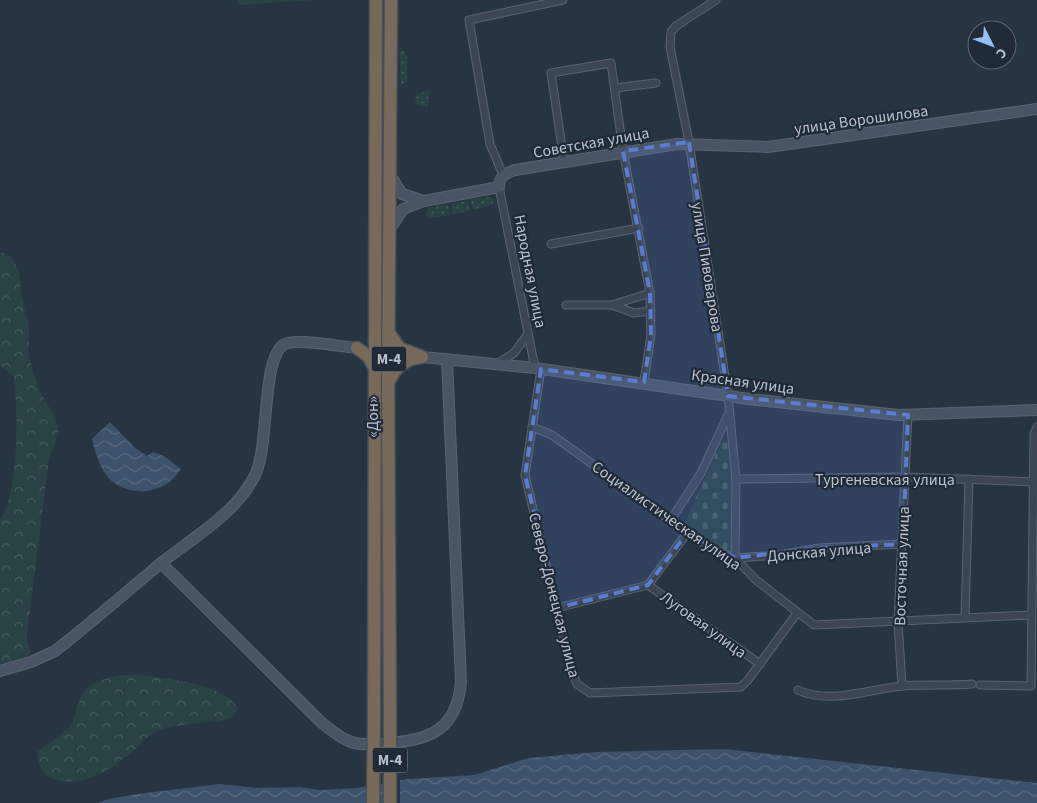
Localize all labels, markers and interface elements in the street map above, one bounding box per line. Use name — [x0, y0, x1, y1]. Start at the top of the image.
north arrow — [967, 20, 1017, 70]
text: С — [991, 43, 1011, 63]
street label: улица Ворошилова — [793, 100, 930, 140]
street label: Советская улица — [531, 122, 651, 164]
street label: улица Пивоварова — [686, 201, 728, 334]
street label: Народная улица — [508, 213, 552, 330]
road number: М-4 — [372, 346, 406, 372]
street label: Красная улица — [690, 364, 796, 400]
street label: «Дон» — [362, 396, 384, 438]
street label: Социалистическая улица — [587, 456, 745, 576]
street label: Тургеневская улица — [815, 469, 955, 491]
street label: Восточная улица — [889, 506, 915, 626]
street label: Северо-Донецкая улица — [523, 510, 585, 680]
street label: Донская улица — [766, 536, 872, 568]
street label: Луговая улица — [656, 586, 751, 664]
road number: М-4 — [372, 748, 408, 772]

